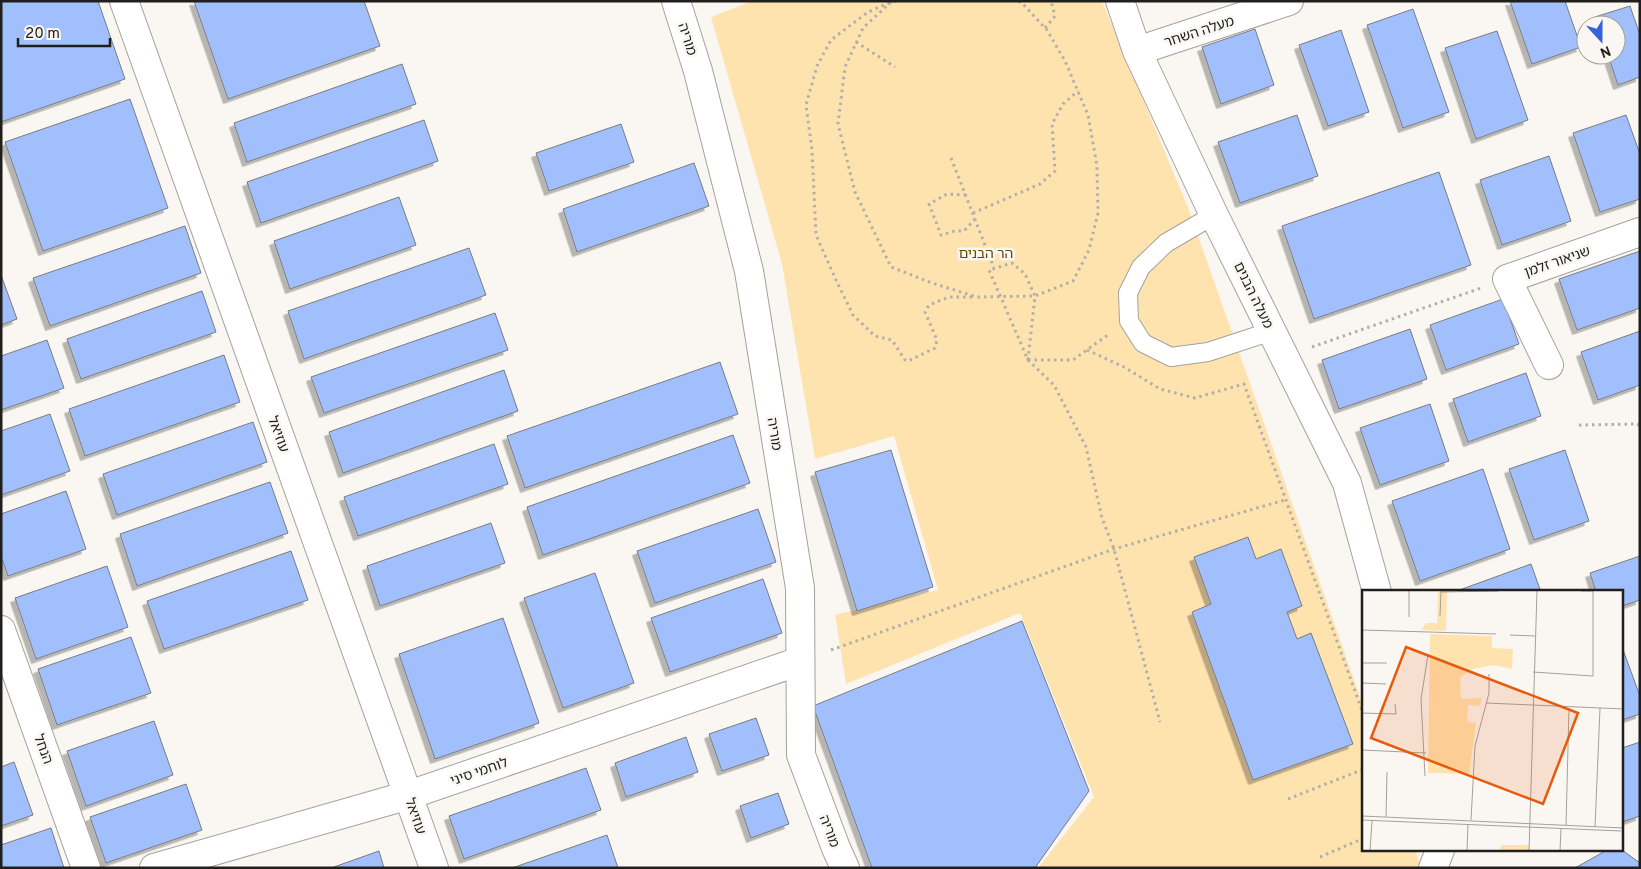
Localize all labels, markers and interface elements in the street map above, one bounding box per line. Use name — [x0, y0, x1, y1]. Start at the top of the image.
street label: מעלה השחר — [1162, 13, 1237, 52]
scale bar — [18, 15, 110, 47]
north arrow — [1576, 15, 1626, 65]
street label: מוריה — [674, 21, 700, 58]
text: 20 m — [25, 25, 60, 44]
text: N — [1597, 41, 1613, 60]
street label: שניאור זלמן — [1522, 243, 1593, 282]
park label: הר הבנים — [959, 246, 1013, 263]
street label: מעלה הבנים — [1229, 260, 1276, 332]
street label: עוזיאל — [263, 414, 292, 455]
street label: מוריה — [763, 416, 785, 452]
inset map — [1362, 590, 1624, 852]
street label: הנחל — [29, 732, 56, 767]
street label: לוחמי סיני — [448, 755, 511, 790]
street label: עוזיאל — [400, 796, 429, 837]
street label: מוריה — [815, 813, 842, 850]

